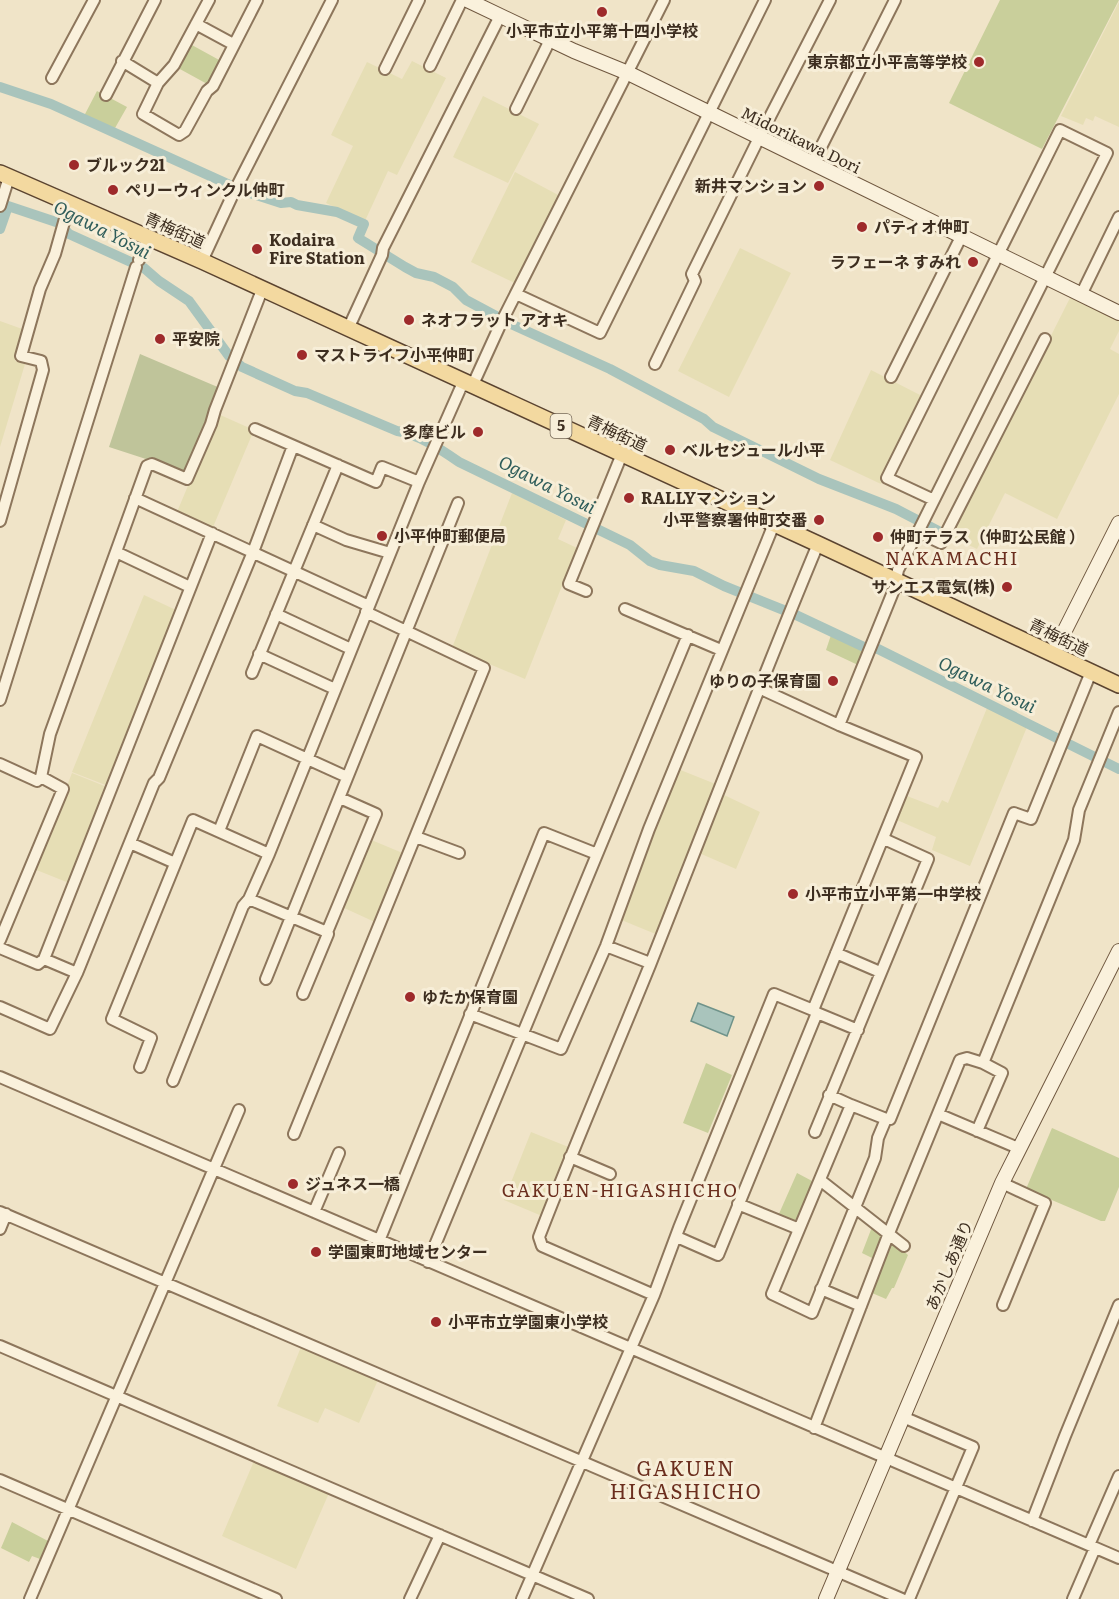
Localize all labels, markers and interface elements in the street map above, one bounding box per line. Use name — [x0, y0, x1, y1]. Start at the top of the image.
marker: 小平市立小平第十四小学校 — [595, 5, 609, 19]
place label: 小平市立小平第十四小学校 — [506, 18, 698, 42]
place label: 東京都立小平高等学校 — [807, 49, 967, 73]
marker: 東京都立小平高等学校 — [972, 55, 986, 69]
street label: Midorikawa Dori — [738, 100, 865, 178]
place label: ブルック21 — [86, 152, 166, 176]
marker: ブルック21 — [67, 158, 81, 172]
place label: 新井マンション — [695, 173, 807, 197]
place label: ペリーウィンクル仲町 — [125, 177, 285, 201]
marker: 新井マンション — [812, 179, 826, 193]
marker: ペリーウィンクル仲町 — [106, 183, 120, 197]
water label: Ogawa Yosui — [49, 193, 157, 265]
street label: 青梅街道 — [141, 205, 210, 253]
place label: パティオ仲町 — [874, 214, 969, 238]
marker: パティオ仲町 — [855, 220, 869, 234]
place label: Kodaira Fire Station — [269, 227, 365, 269]
marker: Kodaira Fire Station — [250, 242, 264, 256]
place label: ラフェーネ すみれ — [830, 249, 961, 273]
marker: ラフェーネ すみれ — [966, 255, 980, 269]
place label: ネオフラット アオキ — [421, 307, 568, 331]
marker: ネオフラット アオキ — [402, 313, 416, 327]
place label: 平安院 — [172, 326, 220, 350]
marker: 平安院 — [153, 332, 167, 346]
place label: マストライフ小平仲町 — [314, 342, 474, 366]
marker: マストライフ小平仲町 — [295, 348, 309, 362]
street label: 青梅街道 — [583, 408, 652, 456]
road number: 5 — [550, 414, 572, 438]
place label: 多摩ビル — [402, 419, 466, 443]
marker: 多摩ビル — [471, 425, 485, 439]
place label: ベルセジュール小平 — [682, 437, 825, 461]
marker: ベルセジュール小平 — [663, 443, 677, 457]
water label: Ogawa Yosui — [494, 448, 602, 520]
place label: RALLYマンション — [641, 485, 776, 509]
marker: RALLYマンション — [622, 491, 636, 505]
place label: 小平警察署仲町交番 — [663, 507, 807, 531]
marker: 小平警察署仲町交番 — [812, 513, 826, 527]
place label: 小平仲町郵便局 — [394, 523, 506, 547]
place label: 仲町テラス（仲町公民館 ） — [890, 524, 1085, 548]
marker: 小平仲町郵便局 — [375, 529, 389, 543]
marker: 仲町テラス（仲町公民館 ） — [871, 530, 885, 544]
district label: NAKAMACHI — [885, 544, 1019, 571]
place label: サンエス電気(株) — [872, 574, 995, 598]
marker: サンエス電気(株) — [1000, 580, 1014, 594]
street label: 青梅街道 — [1025, 611, 1093, 661]
water label: Ogawa Yosui — [934, 648, 1042, 719]
place label: ゆりの子保育園 — [709, 668, 821, 692]
marker: ゆりの子保育園 — [826, 674, 840, 688]
place label: 小平市立小平第一中学校 — [805, 881, 981, 905]
marker: 小平市立小平第一中学校 — [786, 887, 800, 901]
place label: ゆたか保育園 — [422, 984, 518, 1008]
marker: ゆたか保育園 — [403, 990, 417, 1004]
place label: ジュネス一橋 — [305, 1171, 400, 1195]
district label: GAKUEN-HIGASHICHO — [502, 1176, 738, 1203]
marker: ジュネス一橋 — [286, 1177, 300, 1191]
street label: あかしあ通り — [918, 1216, 978, 1313]
place label: 学園東町地域センター — [328, 1239, 488, 1263]
marker: 学園東町地域センター — [309, 1245, 323, 1259]
place label: 小平市立学園東小学校 — [448, 1309, 608, 1333]
marker: 小平市立学園東小学校 — [429, 1315, 443, 1329]
district label: GAKUEN HIGASHICHO — [610, 1452, 762, 1505]

